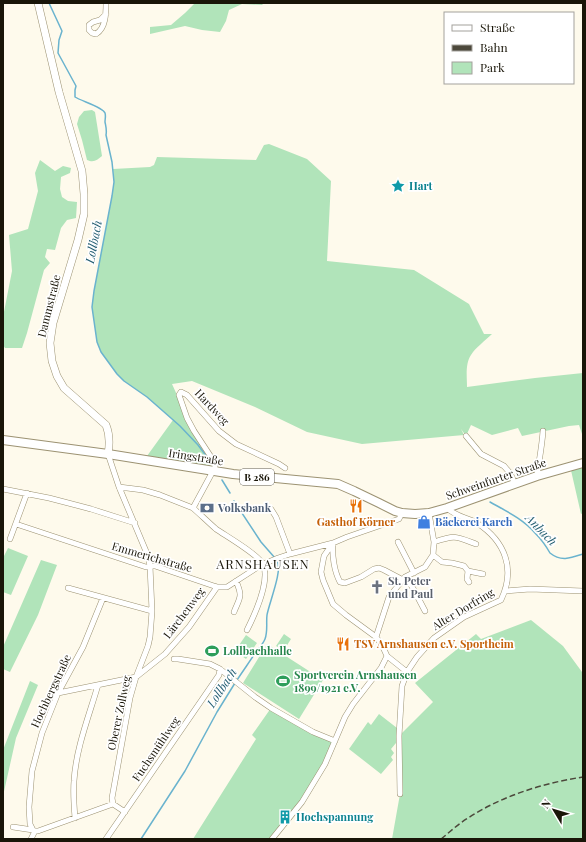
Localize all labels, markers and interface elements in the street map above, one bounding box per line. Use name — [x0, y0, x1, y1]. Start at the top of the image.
legend — [444, 12, 574, 84]
text: Straße — [480, 19, 515, 35]
text: Bahn — [480, 39, 508, 55]
text: Park — [480, 59, 505, 75]
place icon: Hart — [390, 178, 406, 194]
place label: Hart — [409, 178, 433, 193]
water label: Lollbach — [81, 219, 105, 266]
street label: Dammstraße — [33, 273, 64, 339]
street label: Hardweg — [192, 385, 233, 428]
street label: Iringstraße — [168, 445, 225, 468]
street label: Schweinfurter Straße — [444, 454, 549, 503]
road number: B 286 — [240, 469, 274, 485]
restaurant icon: Gasthof Körner — [348, 498, 364, 514]
bank icon: Volksbank — [199, 500, 215, 516]
place label: Volksbank — [217, 500, 272, 515]
water label: Anbach — [521, 508, 561, 549]
place label: Gasthof Körner — [317, 514, 396, 529]
shop icon: Bäckerei Karch — [416, 514, 432, 530]
place label: Bäckerei Karch — [435, 514, 513, 529]
street label: Emmerichstraße — [110, 538, 194, 575]
district label: ARNSHAUSEN — [215, 555, 310, 572]
place label: St. Peter und Paul — [388, 573, 434, 601]
church icon: St. Peter und Paul — [369, 579, 385, 595]
street label: Lärchenweg — [159, 584, 208, 641]
street label: Alter Dorfring — [428, 584, 497, 633]
restaurant icon: TSV Arnshausen e.V. Sportheim — [335, 636, 351, 652]
place label: TSV Arnshausen e.V. Sportheim — [354, 636, 514, 651]
sports icon: Lollbachhalle — [204, 643, 220, 659]
place label: Lollbachhalle — [223, 643, 292, 658]
street label: Hochbergstraße — [27, 651, 74, 730]
water label: Lollbach — [202, 665, 240, 711]
place label: Sportverein Arnshausen 1899/1921 e.V. — [294, 667, 417, 695]
sports icon: Sportverein Arnshausen 1899/1921 e.V. — [275, 673, 291, 689]
street label: Oberer Zollweg — [103, 674, 134, 752]
street label: Fuchsmühlweg — [128, 713, 183, 784]
north arrow — [534, 790, 574, 830]
text: N — [537, 796, 554, 811]
building icon: Hochspannung — [277, 809, 293, 825]
place label: Hochspannung — [296, 809, 374, 824]

